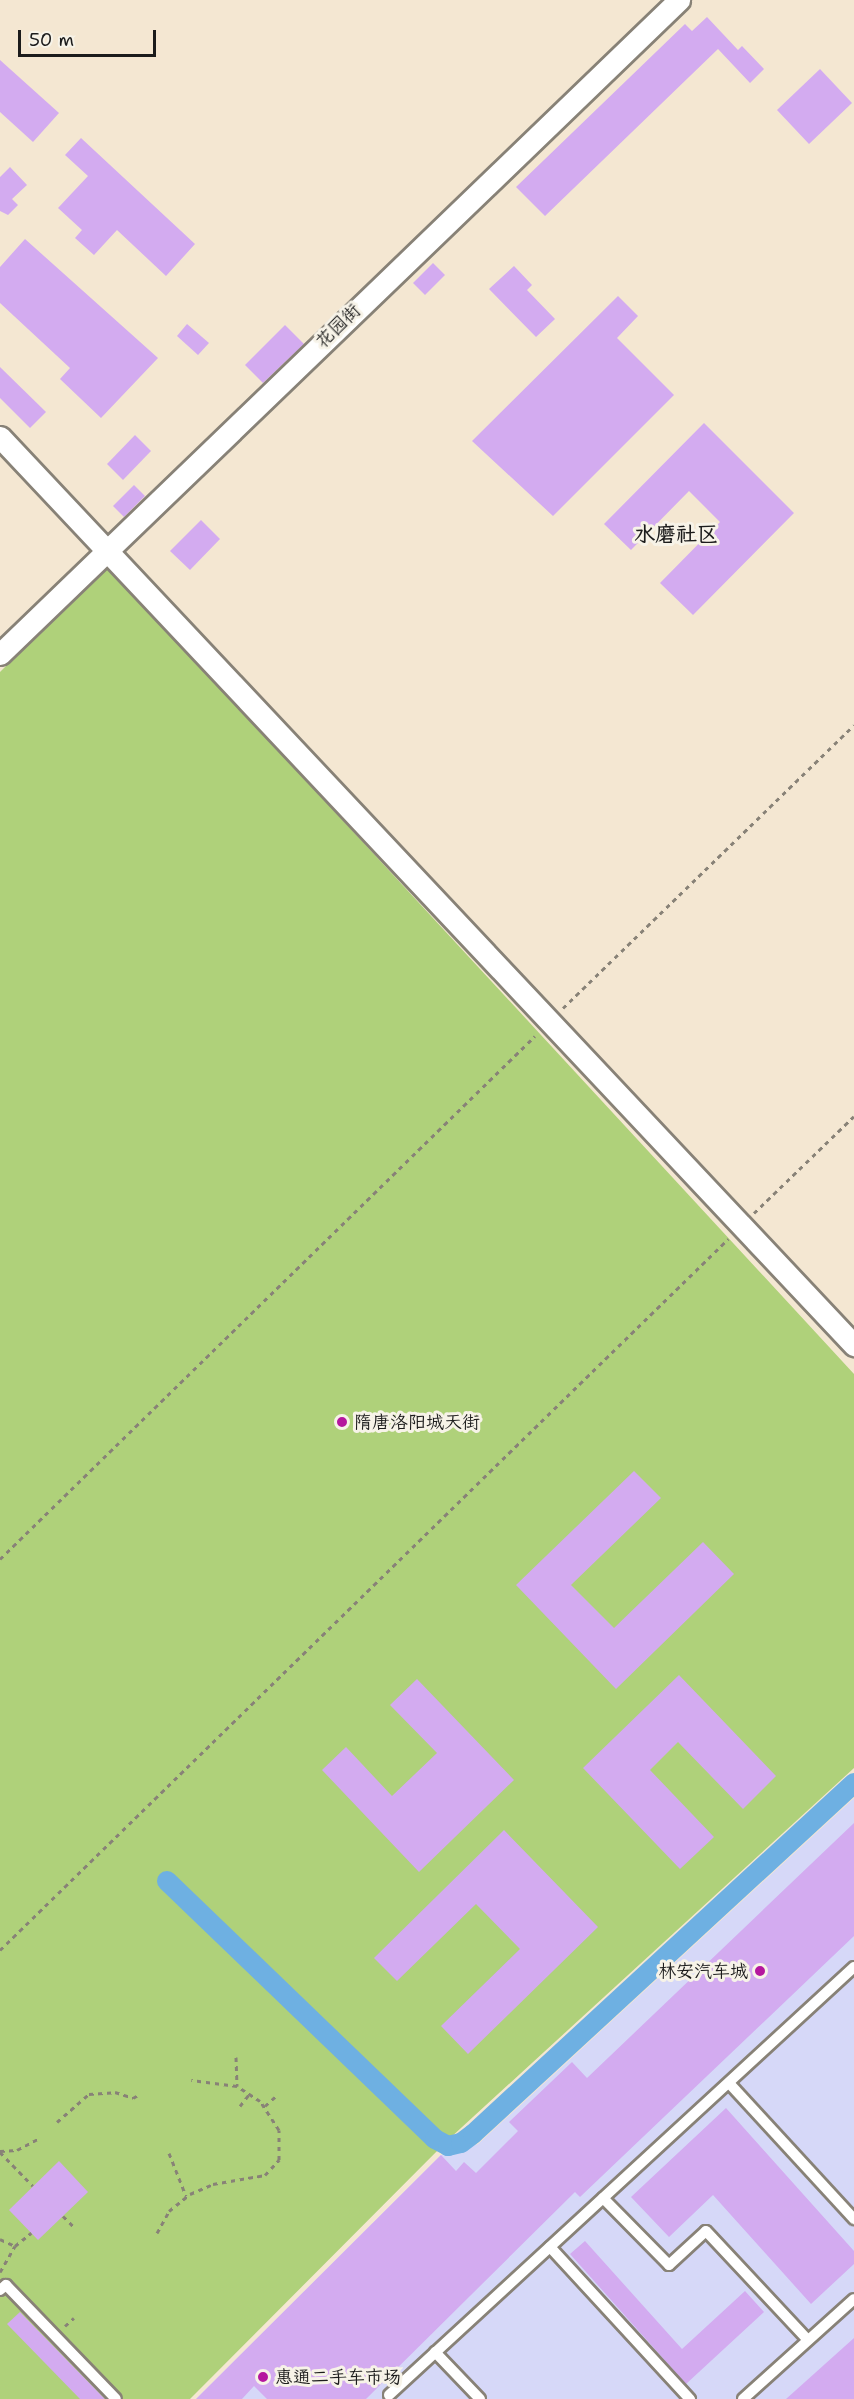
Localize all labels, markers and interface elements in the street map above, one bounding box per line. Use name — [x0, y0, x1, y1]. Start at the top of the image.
scale bar — [21, 18, 159, 56]
text: 50 m — [29, 28, 74, 52]
street label: 花园街 — [311, 299, 365, 353]
district label: 水磨社区 — [634, 521, 718, 547]
place label: 隋唐洛阳城天街 — [354, 1411, 480, 1433]
marker: 隋唐洛阳城天街 — [335, 1415, 349, 1429]
place label: 林安汽车城 — [658, 1960, 748, 1982]
marker: 林安汽车城 — [753, 1964, 767, 1978]
place label: 惠通二手车市场 — [275, 2366, 401, 2388]
marker: 惠通二手车市场 — [256, 2370, 270, 2384]

